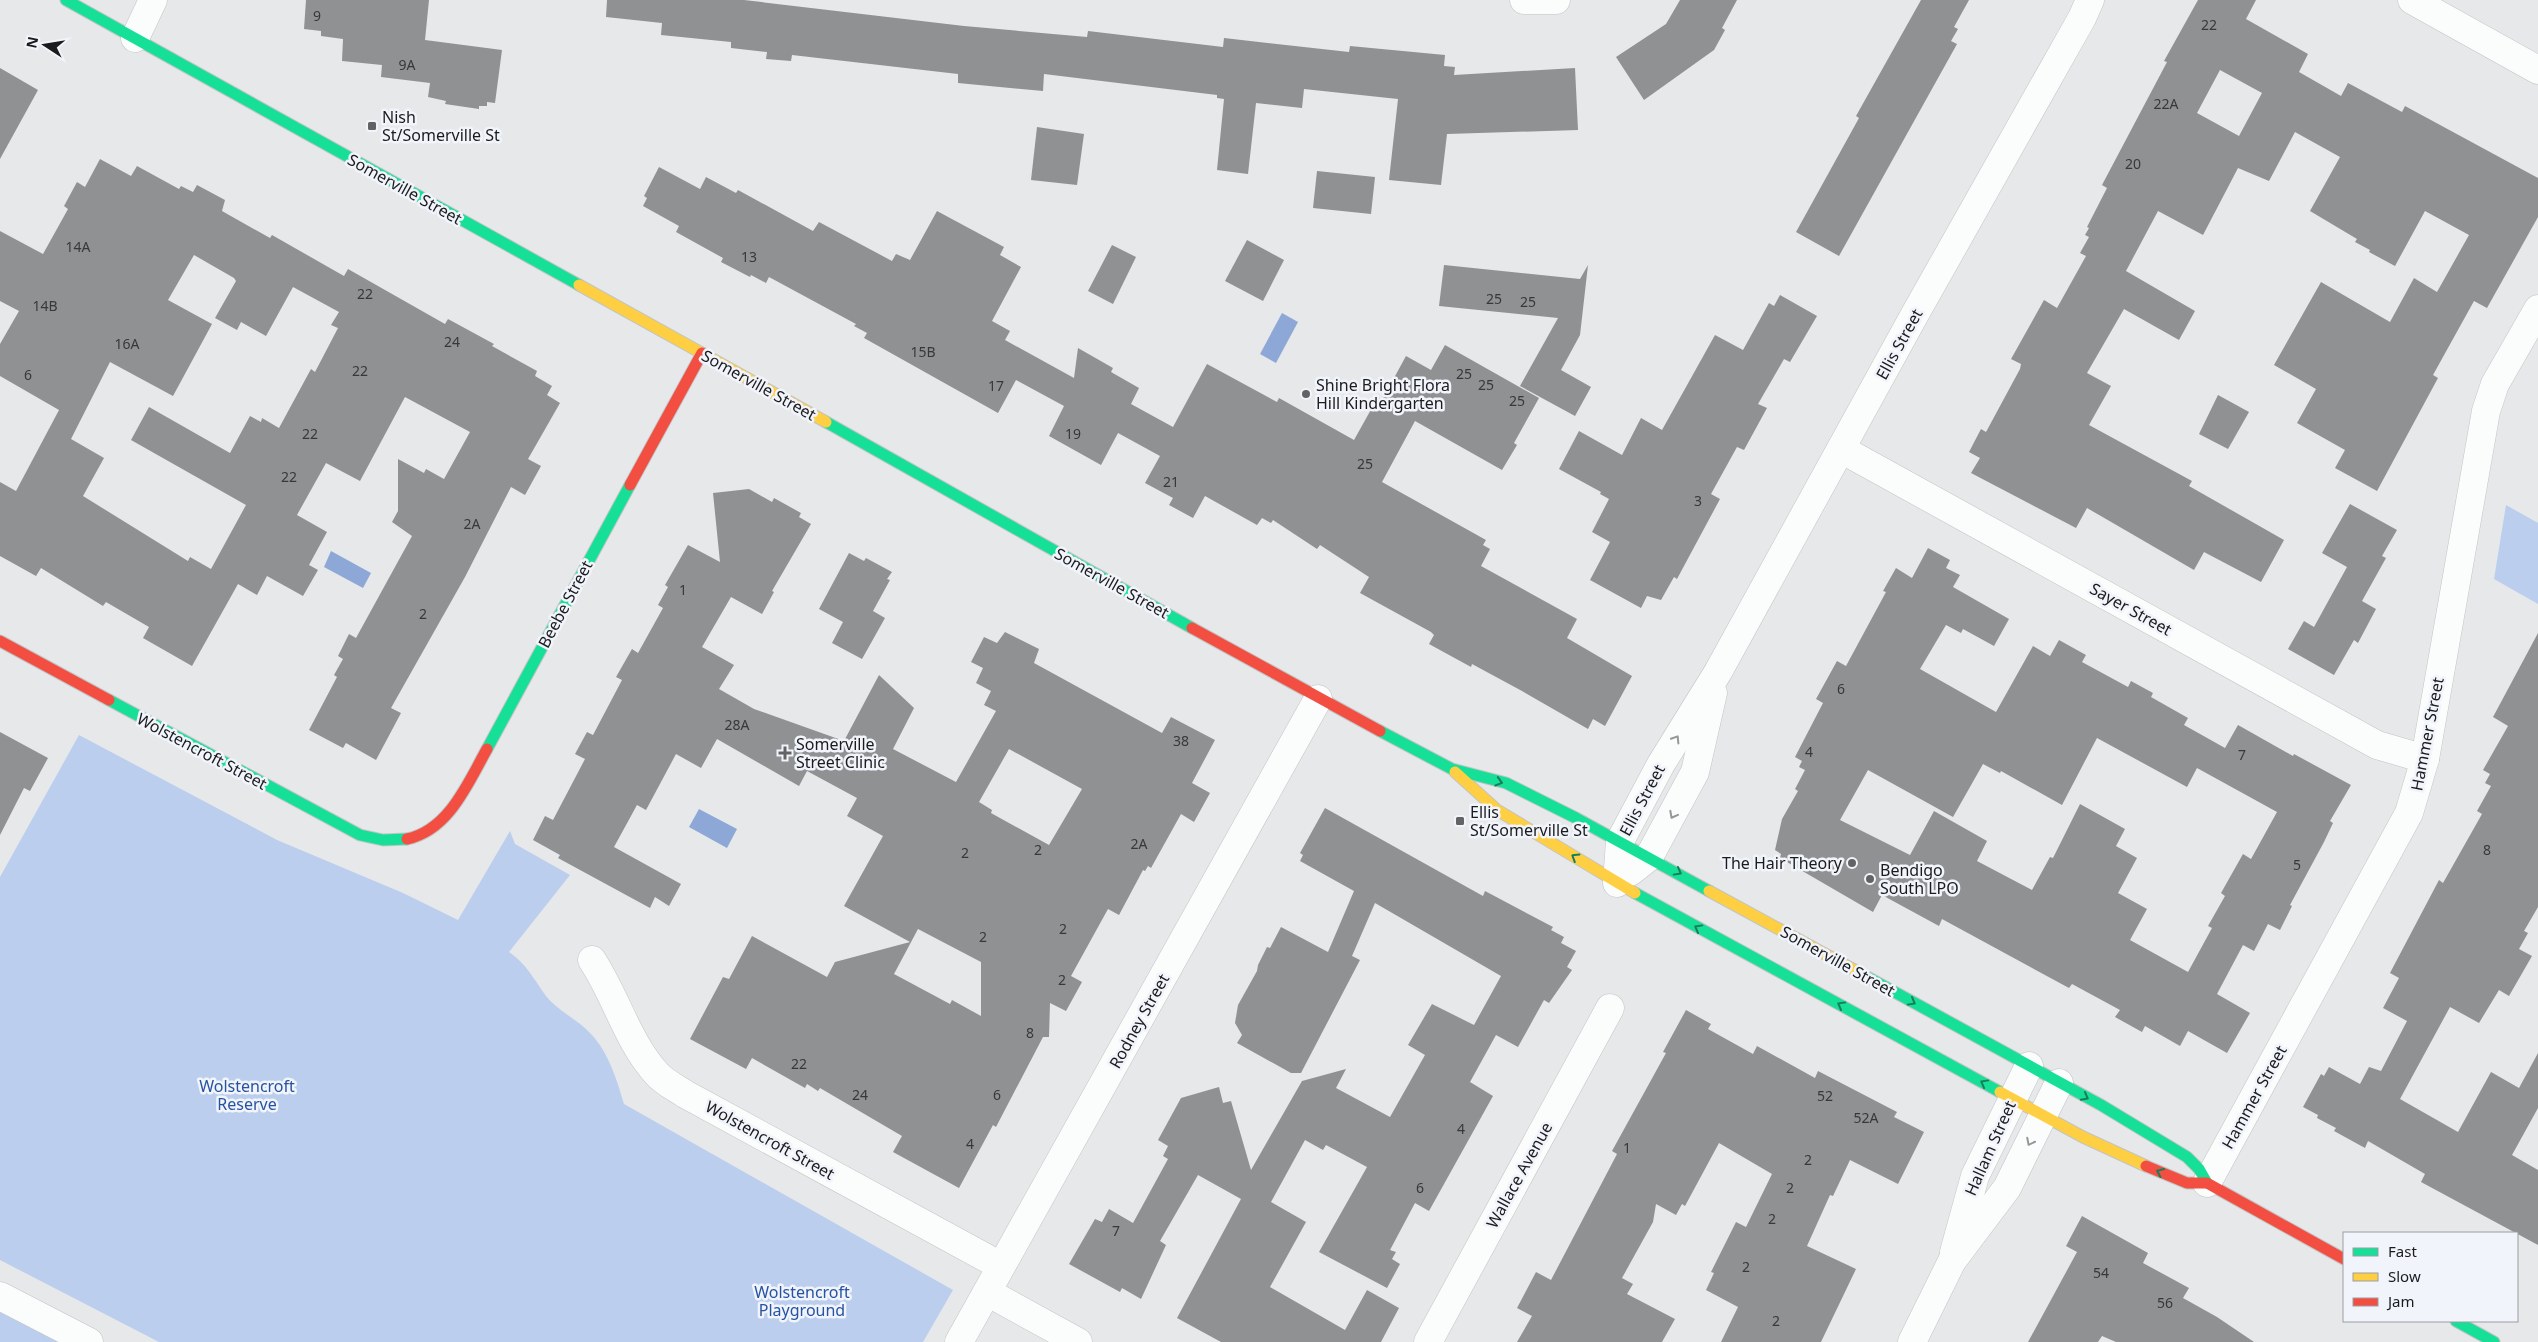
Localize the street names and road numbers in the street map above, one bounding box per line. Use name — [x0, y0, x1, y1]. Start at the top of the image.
street label: Somerville Street — [344, 148, 466, 230]
street label: Ellis Street — [1871, 304, 1928, 383]
street label: Somerville Street — [698, 344, 820, 426]
street label: Somerville Street — [1051, 542, 1173, 624]
street label: Beebe Street — [533, 556, 597, 652]
street label: Sayer Street — [2086, 577, 2176, 641]
street label: Hammer Street — [2405, 675, 2449, 793]
street label: Wolstencroft Street — [133, 707, 271, 795]
street label: Ellis Street — [1614, 760, 1670, 840]
street label: Somerville Street — [1777, 920, 1899, 1002]
street label: Rodney Street — [1104, 970, 1174, 1072]
street label: Hammer Street — [2216, 1041, 2292, 1153]
street label: Wolstencroft Street — [701, 1095, 839, 1185]
street label: Hallam Street — [1959, 1097, 2021, 1199]
street label: Wallace Avenue — [1481, 1118, 1557, 1232]

